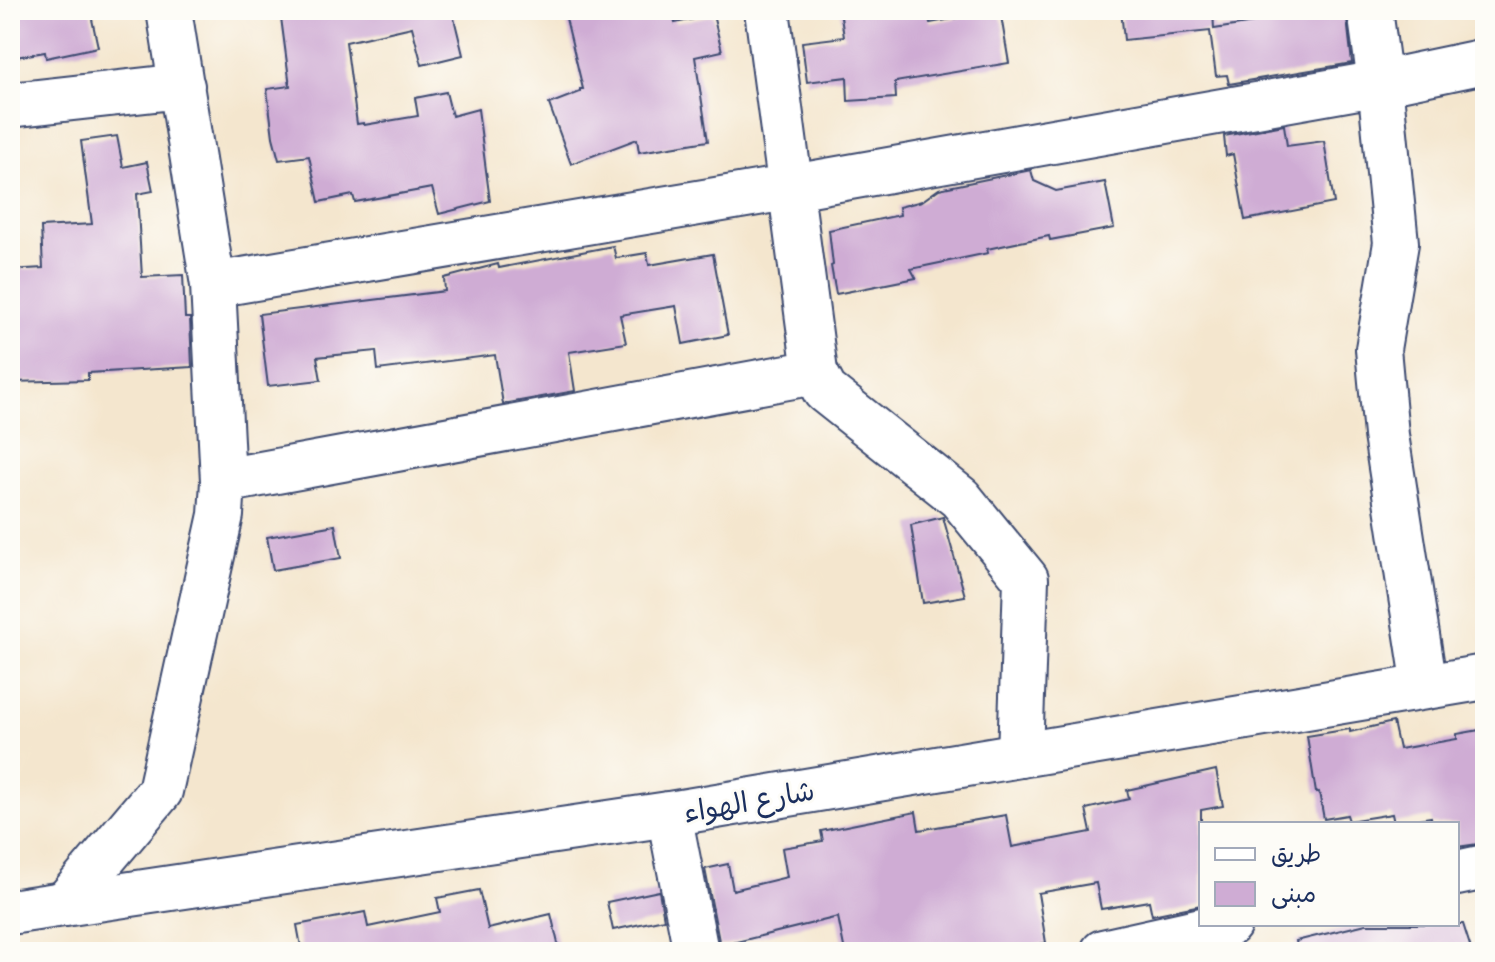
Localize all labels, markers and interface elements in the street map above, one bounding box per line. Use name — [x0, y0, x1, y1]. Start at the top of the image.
street label: شارع الهواء — [681, 773, 818, 836]
legend — [1199, 822, 1459, 926]
text: طريق — [1271, 839, 1321, 874]
text: مبنى — [1271, 879, 1316, 914]

